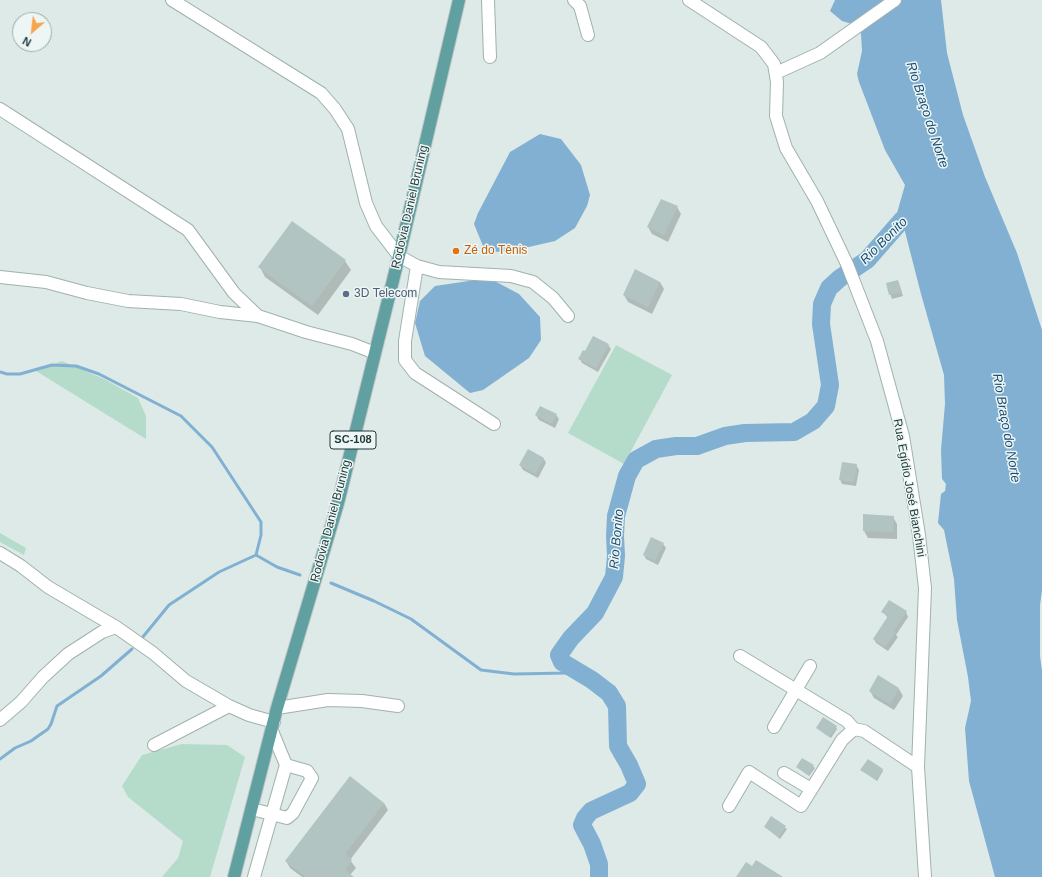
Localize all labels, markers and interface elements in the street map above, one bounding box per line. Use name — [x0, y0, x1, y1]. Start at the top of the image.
north arrow — [12, 12, 52, 52]
text: N — [21, 35, 33, 49]
water label: Rio Braço do Norte — [903, 60, 951, 170]
street label: Rodovia Daniel Bruning — [389, 144, 431, 270]
water label: Rio Bonito — [857, 214, 911, 268]
place label: Zé do Tênis — [464, 244, 527, 258]
marker: Zé do Tênis — [451, 246, 461, 256]
place label: 3D Telecom — [354, 287, 417, 301]
marker: 3D Telecom — [341, 289, 351, 299]
water label: Rio Braço do Norte — [989, 372, 1023, 484]
street label: Rua Egídio José Bianchini — [890, 418, 928, 558]
road number: SC-108 — [330, 431, 376, 449]
street label: Rodovia Daniel Bruning — [308, 458, 354, 584]
water label: Rio Bonito — [607, 508, 627, 570]

